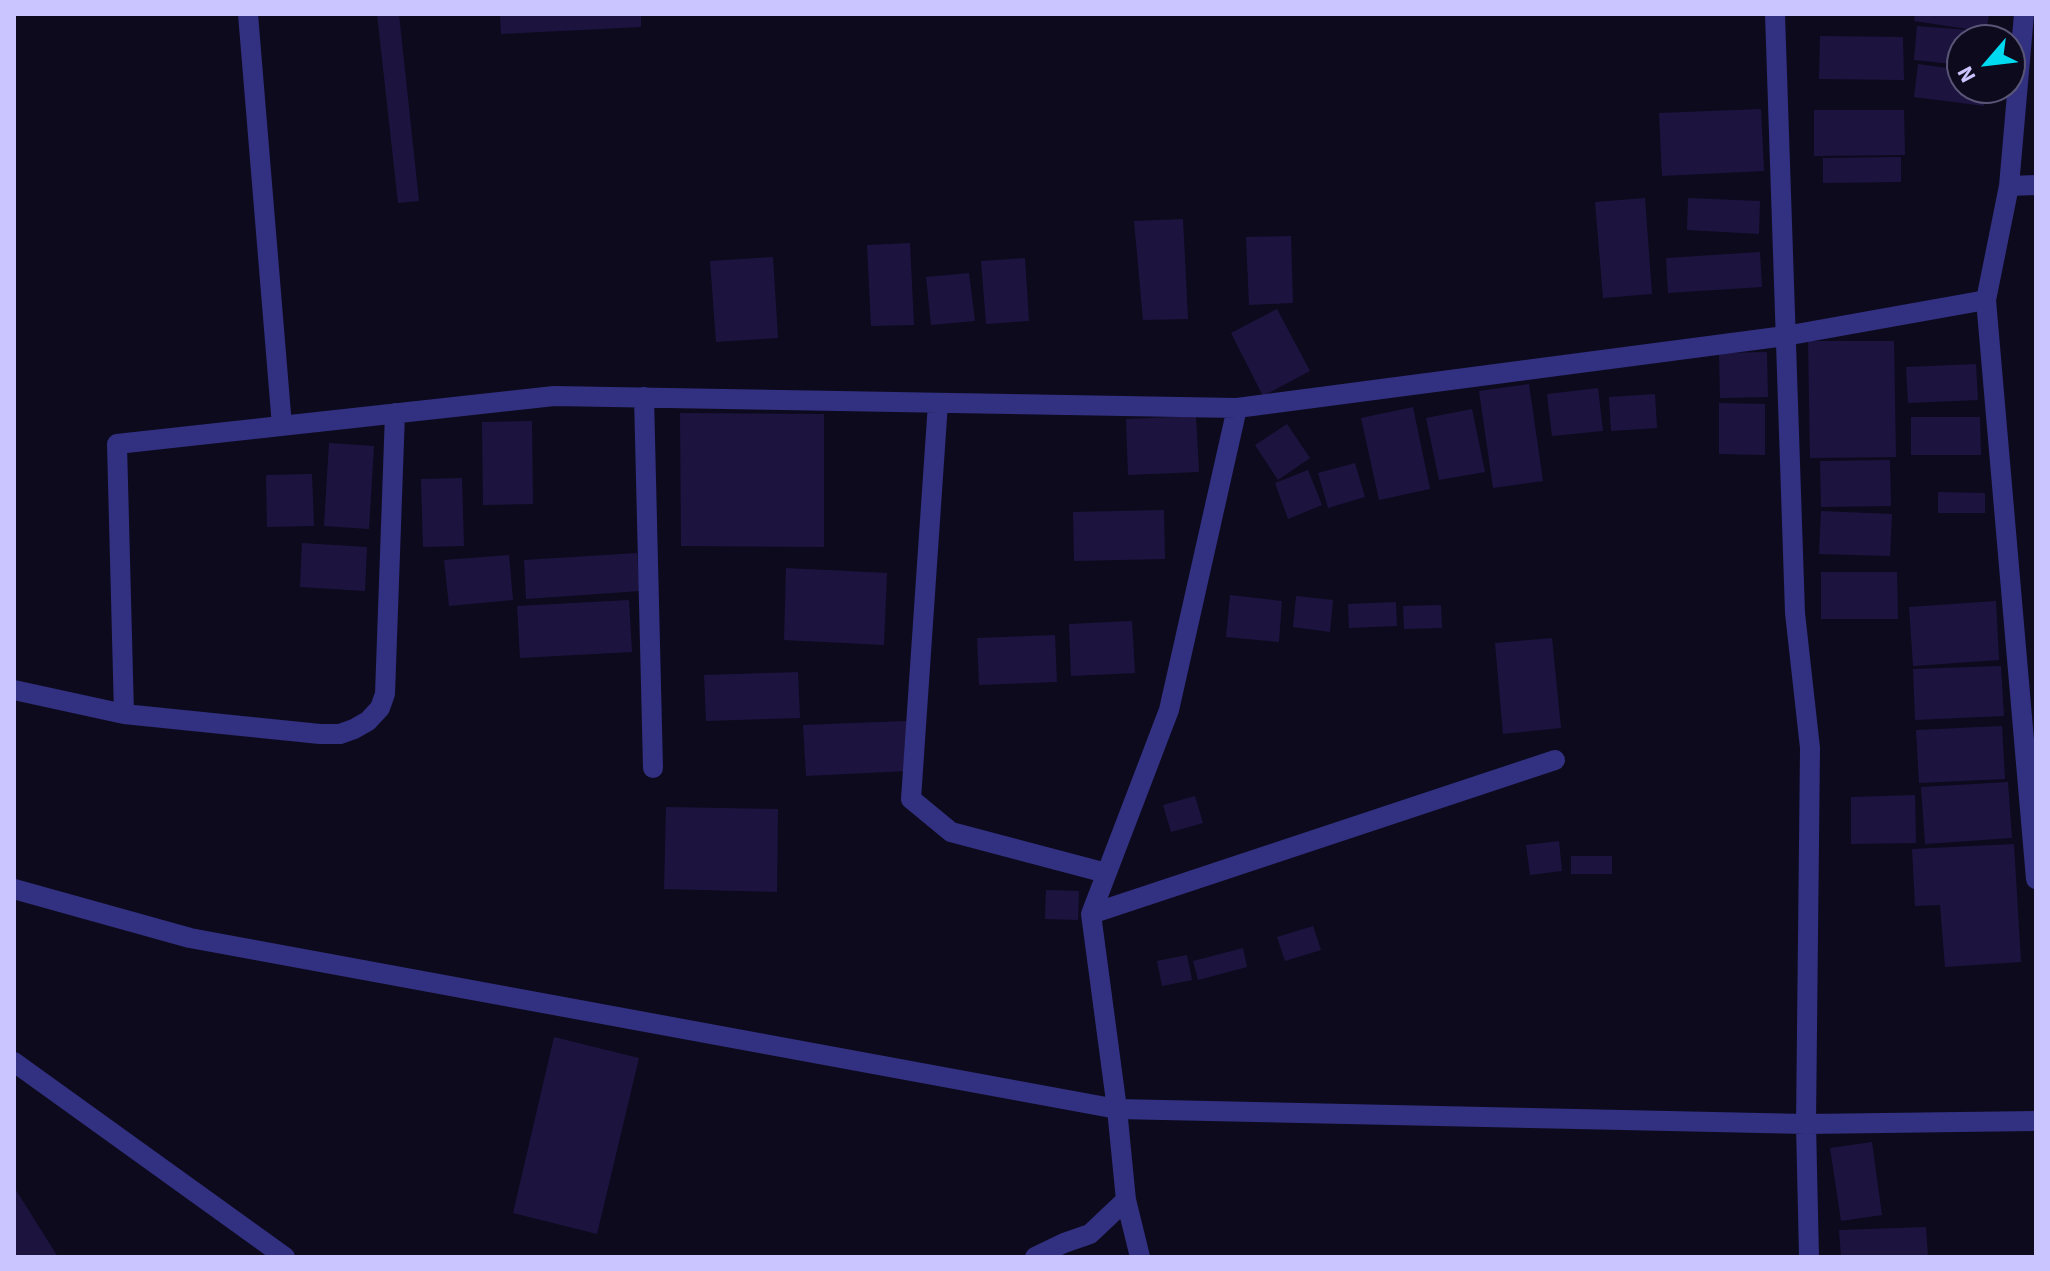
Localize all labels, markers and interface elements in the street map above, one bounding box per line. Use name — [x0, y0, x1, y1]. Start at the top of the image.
north arrow — [1946, 24, 2026, 104]
text: N — [1949, 60, 1984, 88]

